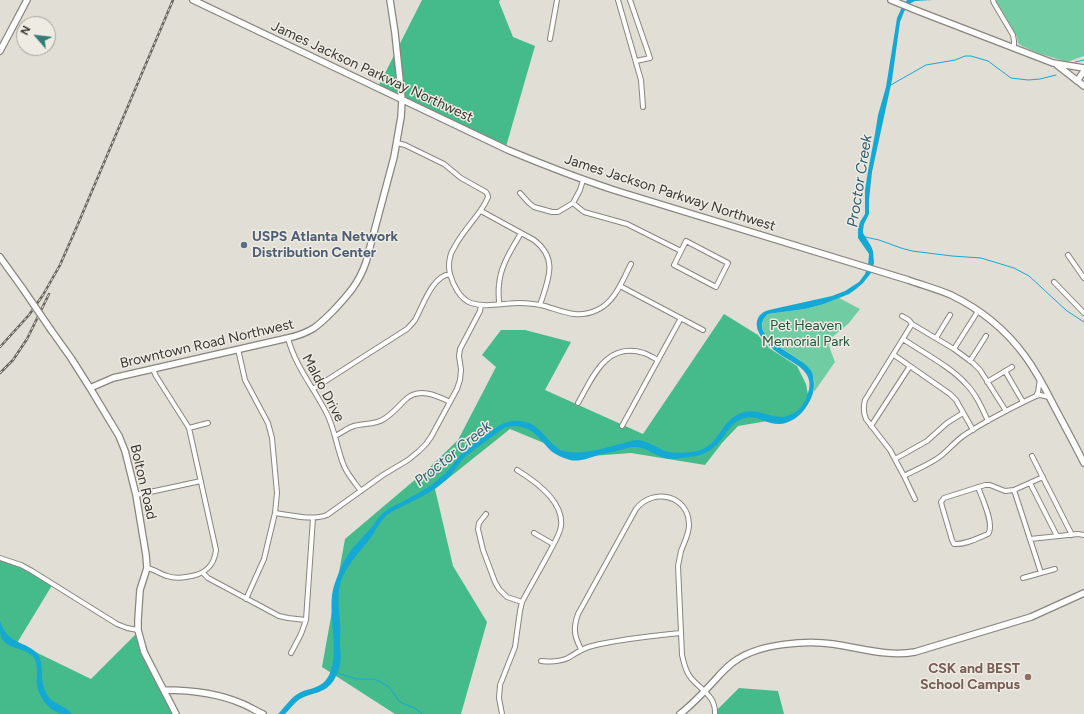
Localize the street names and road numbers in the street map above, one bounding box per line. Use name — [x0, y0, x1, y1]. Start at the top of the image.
street label: James Jackson Parkway Northwest — [268, 18, 476, 126]
street label: James Jackson Parkway Northwest — [562, 151, 778, 235]
street label: Browntown Road Northwest — [118, 316, 296, 372]
street label: Maldo Drive — [298, 351, 348, 425]
street label: Bolton Road — [126, 443, 160, 521]

